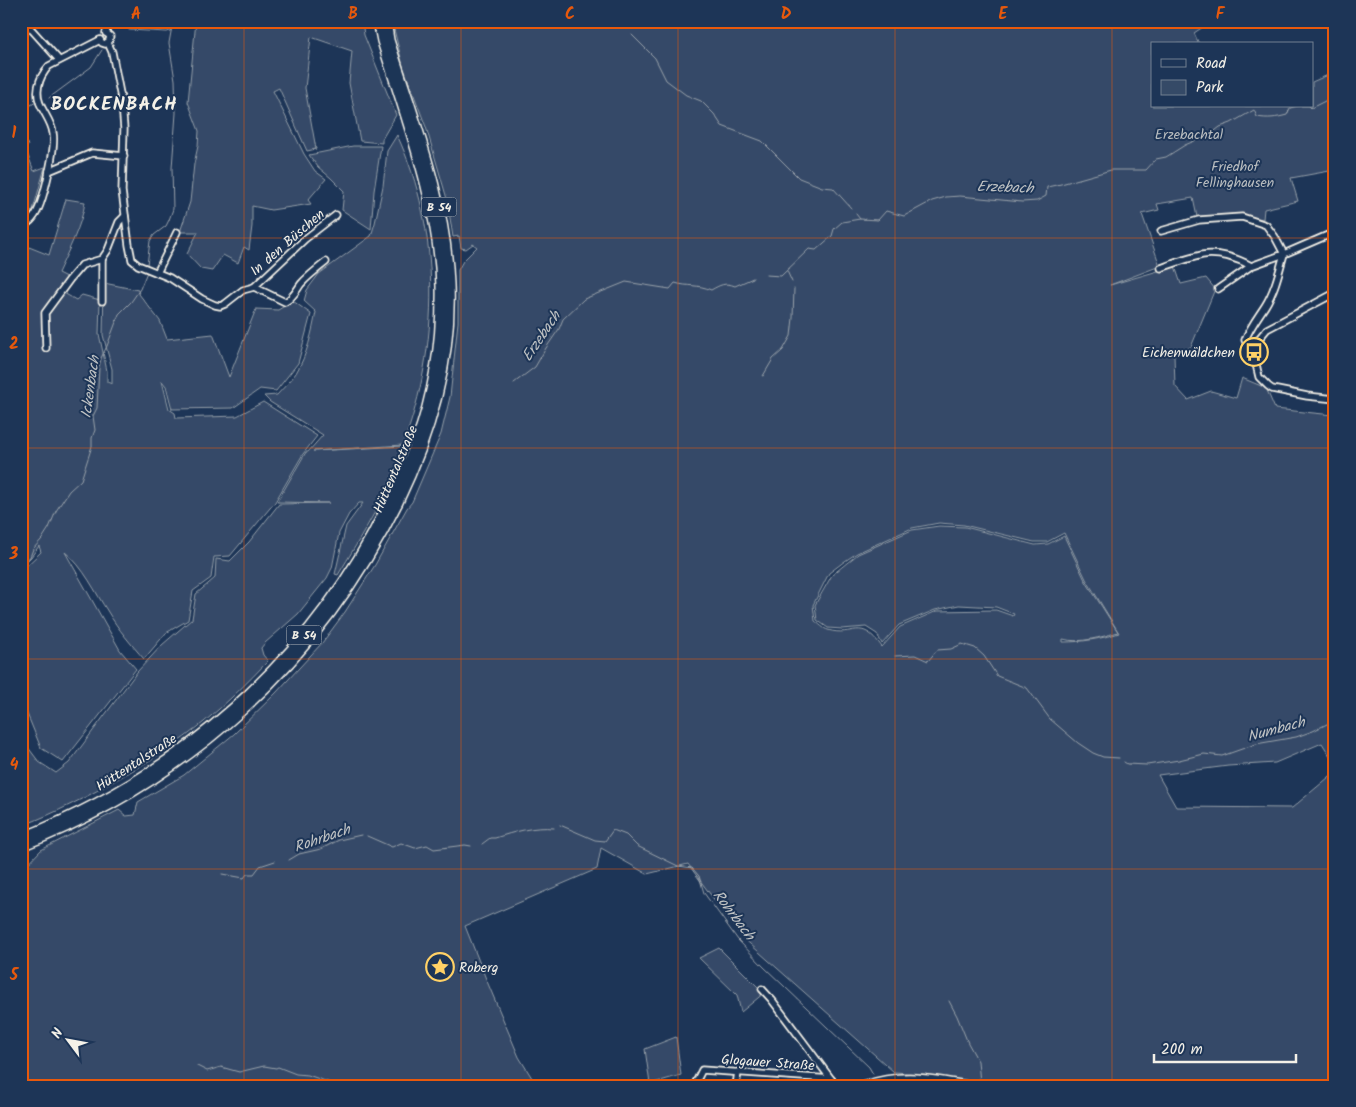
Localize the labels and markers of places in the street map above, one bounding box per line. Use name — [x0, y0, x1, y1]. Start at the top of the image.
bus stop icon: Eichenwäldchen — [1239, 337, 1269, 367]
place label: Eichenwäldchen — [1142, 342, 1235, 364]
place icon: Roberg — [425, 952, 455, 982]
place label: Roberg — [459, 957, 498, 979]

